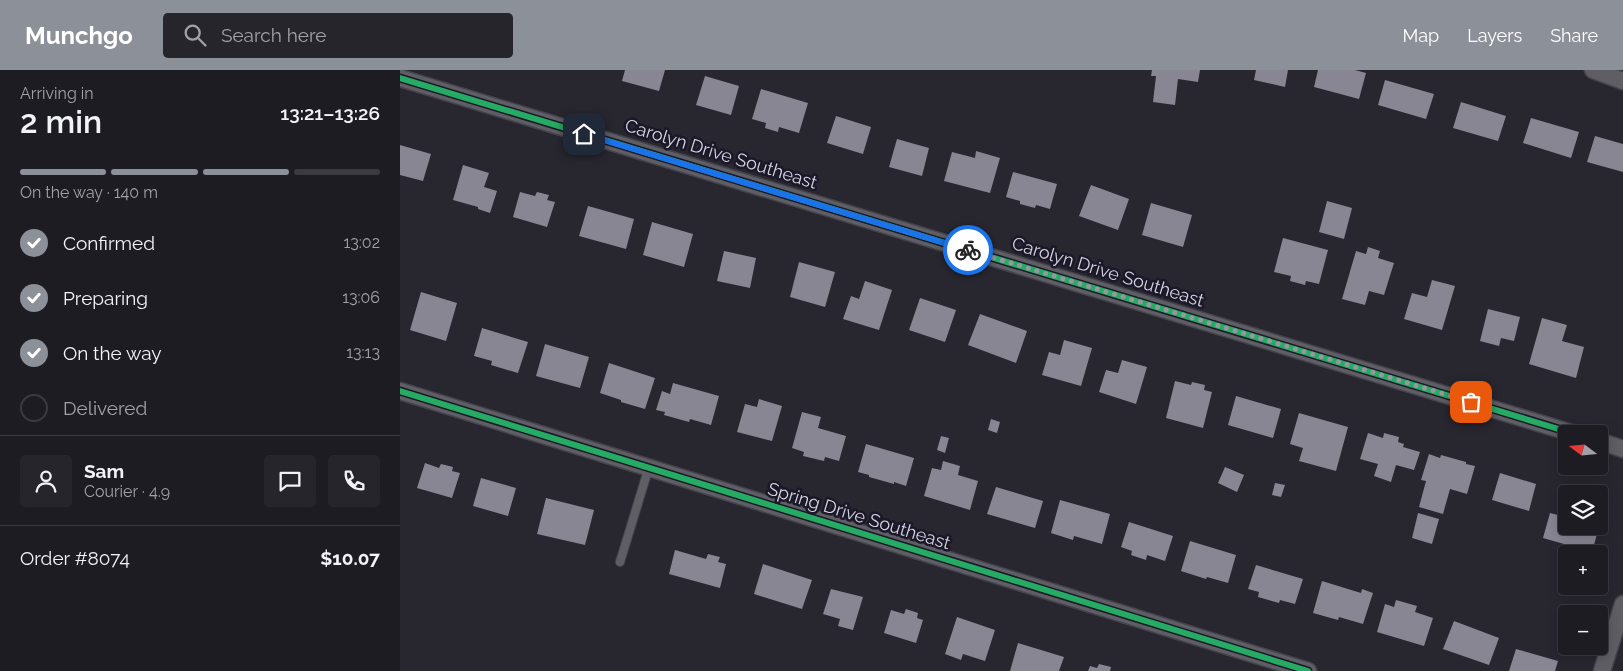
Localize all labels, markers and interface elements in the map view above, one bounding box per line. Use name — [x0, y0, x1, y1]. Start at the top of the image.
search box — [163, 13, 513, 58]
text: Munchgo — [25, 21, 133, 50]
icon: search — [181, 21, 209, 49]
text: Search here — [221, 24, 326, 46]
text: Map — [1403, 25, 1439, 46]
text: Layers — [1467, 25, 1522, 46]
text: Share — [1550, 25, 1598, 46]
text: Arriving in — [20, 84, 94, 103]
text: 13:21–13:26 — [280, 102, 380, 124]
text: 2 min — [20, 103, 102, 140]
pin — [563, 113, 605, 155]
street label: Carolyn Drive Southeast — [623, 114, 820, 193]
icon: home — [570, 120, 598, 148]
text: On the way · 140 m — [20, 183, 158, 202]
courier — [943, 225, 993, 275]
icon: check — [20, 229, 48, 257]
text: Confirmed — [63, 232, 155, 254]
street label: Carolyn Drive Southeast — [1010, 232, 1207, 311]
text: 13:02 — [343, 233, 380, 252]
icon: bike — [954, 236, 982, 264]
icon: check — [20, 284, 48, 312]
text: Preparing — [63, 287, 148, 309]
text: 13:06 — [342, 288, 380, 307]
icon: check — [20, 339, 48, 367]
text: On the way — [63, 342, 162, 364]
text: 13:13 — [346, 343, 380, 362]
pin — [1450, 381, 1492, 423]
icon: bag — [1457, 388, 1485, 416]
text: Delivered — [63, 397, 147, 419]
north arrow — [1558, 425, 1608, 475]
map controls — [1558, 425, 1608, 655]
button: person — [20, 455, 72, 507]
button: chat — [264, 455, 316, 507]
button: phone — [328, 455, 380, 507]
text: Sam — [84, 460, 124, 482]
street label: Spring Drive Southeast — [765, 478, 953, 553]
text: Courier · 4.9 — [84, 482, 170, 501]
button: layers — [1558, 485, 1608, 535]
button: + — [1558, 545, 1608, 595]
text: Order #8074 — [20, 547, 130, 569]
text: $10.07 — [320, 547, 380, 569]
button: − — [1558, 605, 1608, 655]

